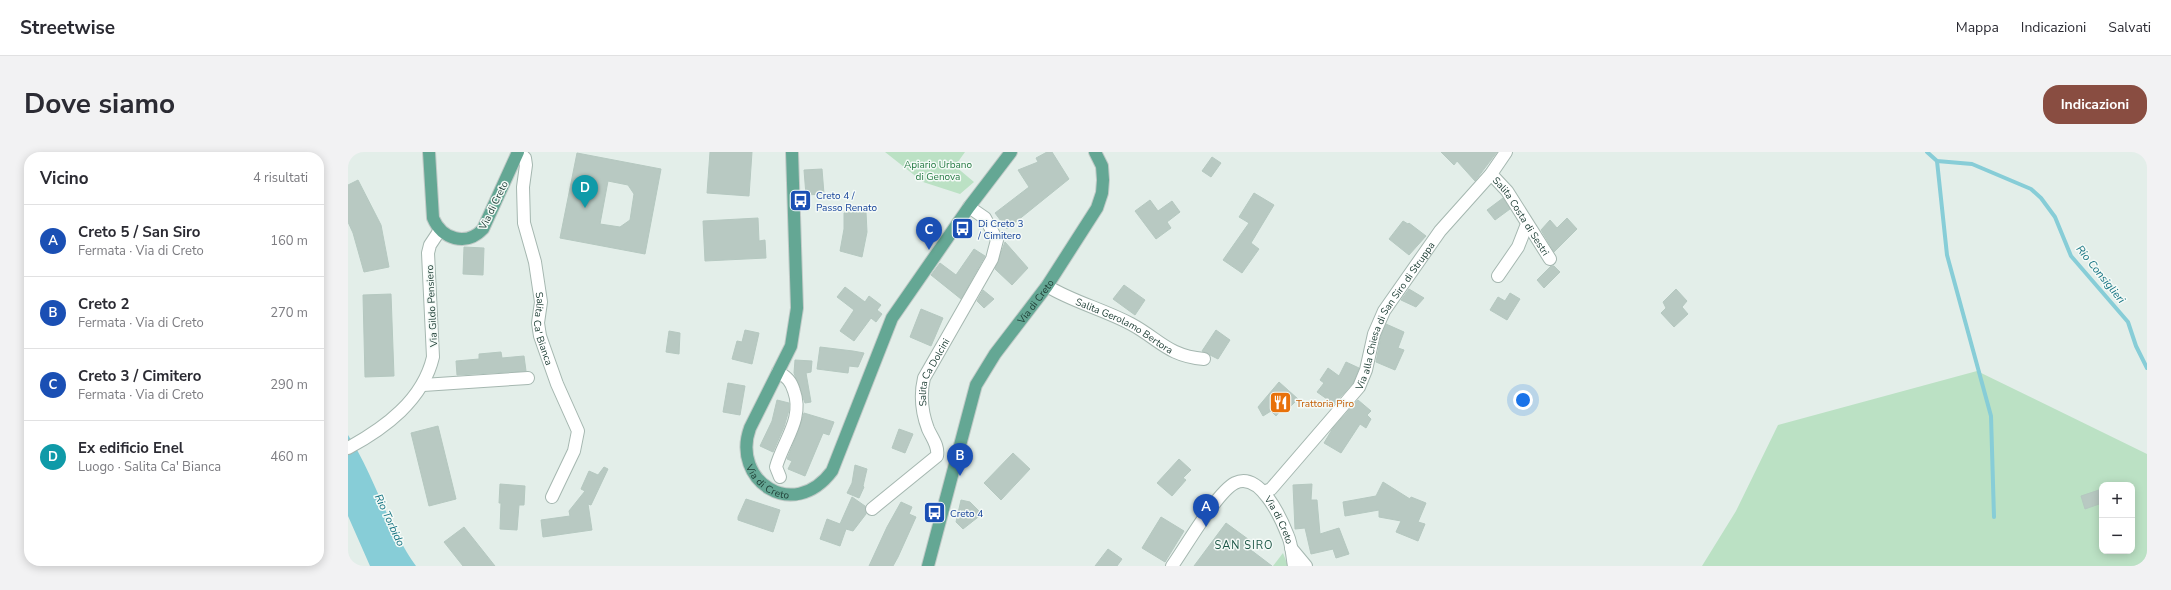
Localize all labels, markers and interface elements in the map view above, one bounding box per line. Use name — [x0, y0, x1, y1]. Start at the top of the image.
text: Streetwise — [20, 15, 115, 41]
text: Mappa — [1956, 18, 1999, 37]
text: Indicazioni — [2021, 18, 2086, 37]
text: Salvati — [2108, 18, 2151, 37]
text: Dove siamo — [24, 85, 175, 123]
button: Indicazioni — [2043, 85, 2147, 124]
park label: Apiario Urbano di Genova — [904, 158, 972, 184]
text: Vicino — [40, 167, 89, 190]
text: 4 risultati — [253, 169, 308, 187]
street label: Salita Costa di Sestri — [1489, 174, 1552, 259]
pin: D — [572, 175, 598, 208]
street label: Via di Creto — [476, 178, 512, 233]
bus stop icon: Creto 4 / Passo Renato — [788, 188, 814, 214]
place label: Creto 4 / Passo Renato — [816, 189, 877, 215]
bus stop icon: Di Creto 3 / Cimitero — [950, 216, 976, 242]
pin: C — [916, 217, 942, 250]
place label: Di Creto 3 / Cimitero — [977, 217, 1023, 243]
text: Creto 5 / San Siro — [78, 222, 200, 242]
text: A — [48, 232, 58, 250]
text: 160 m — [270, 232, 308, 250]
street label: Via alla Chiesa di San Siro di Struppa — [1352, 239, 1438, 393]
text: Fermata · Via di Creto — [78, 242, 204, 260]
water label: Rio Consiglieri — [2073, 242, 2129, 307]
street label: Via Gildo Pensiero — [423, 264, 441, 348]
street label: Via di Creto — [1014, 276, 1058, 328]
street label: Salita Ca' Bianca — [530, 291, 556, 367]
text: Creto 2 — [78, 294, 129, 314]
street label: Salita Gerolamo Bertora — [1073, 295, 1175, 357]
text: B — [49, 304, 57, 322]
text: 270 m — [270, 304, 308, 322]
text: Fermata · Via di Creto — [78, 314, 204, 332]
street label: Salita Ca Dolcini — [916, 336, 953, 407]
text: Creto 3 / Cimitero — [78, 366, 201, 386]
text: C — [49, 376, 57, 394]
text: 290 m — [270, 376, 308, 394]
text: Fermata · Via di Creto — [78, 386, 204, 404]
restaurant icon: Trattoria Piro — [1267, 390, 1293, 416]
your location — [1513, 390, 1533, 410]
place label: Trattoria Piro — [1296, 397, 1354, 411]
text: Ex edificio Enel — [78, 438, 184, 458]
pin: B — [947, 443, 973, 476]
text: D — [48, 448, 58, 466]
text: 460 m — [270, 448, 308, 466]
text: Luogo · Salita Ca' Bianca — [78, 458, 221, 476]
street label: Via di Creto — [742, 461, 790, 503]
map controls — [2099, 482, 2135, 554]
button: + — [2099, 482, 2135, 518]
water label: Rio Torbido — [371, 492, 408, 549]
street label: Via di Creto — [1260, 492, 1296, 546]
pin: A — [1193, 494, 1219, 527]
bus stop icon: Creto 4 — [922, 500, 948, 526]
place label: Creto 4 — [950, 507, 983, 521]
button: − — [2099, 518, 2135, 554]
district label: SAN SIRO — [1214, 538, 1274, 553]

